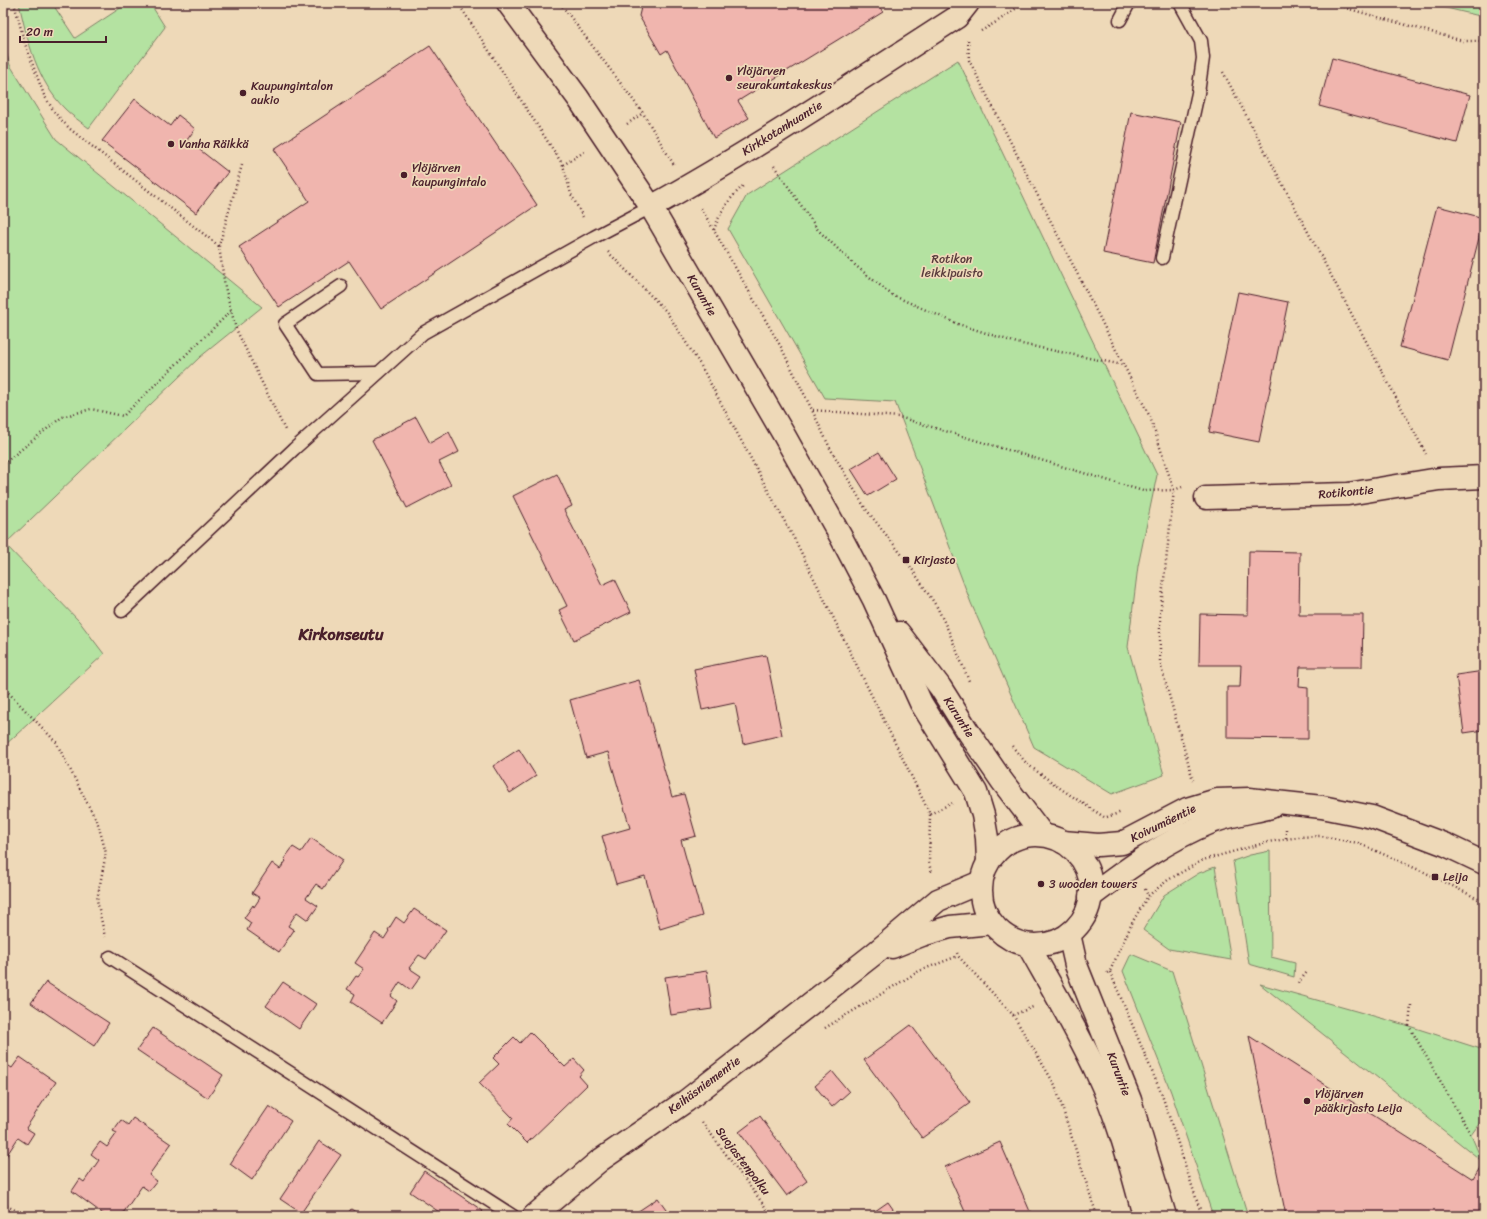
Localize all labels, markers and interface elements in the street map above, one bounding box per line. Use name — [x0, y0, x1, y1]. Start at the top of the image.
scale bar — [20, 18, 106, 44]
text: 20 m — [26, 21, 53, 43]
place label: Ylöjärven seurakuntakeskus — [736, 60, 832, 96]
marker: Ylöjärven seurakuntakeskus — [724, 73, 734, 83]
place label: Kaupungintalon aukio — [251, 75, 333, 111]
marker: Kaupungintalon aukio — [238, 88, 248, 98]
street label: Kirkkotanhuantie — [737, 94, 827, 162]
place label: Vanha Räikkä — [179, 133, 250, 155]
marker: Vanha Räikkä — [166, 139, 176, 149]
place label: Ylöjärven kaupungintalo — [412, 157, 486, 193]
marker: Ylöjärven kaupungintalo — [399, 170, 409, 180]
park label: Rotikon leikkipuisto — [921, 248, 983, 284]
street label: Kuruntie — [681, 270, 723, 320]
street label: Rotikontie — [1317, 479, 1375, 505]
place label: Kirjasto — [914, 549, 956, 571]
marker: Kirjasto — [901, 555, 911, 565]
district label: Kirkonseutu — [297, 620, 384, 649]
street label: Kuruntie — [937, 692, 981, 742]
street label: Koivumäentie — [1126, 797, 1200, 848]
place label: Leija — [1443, 866, 1468, 888]
marker: Leija — [1430, 872, 1440, 882]
place label: 3 wooden towers — [1049, 873, 1138, 895]
marker: 3 wooden towers — [1036, 879, 1046, 889]
street label: Kuruntie — [1101, 1049, 1137, 1099]
street label: Keihäsniementie — [663, 1050, 745, 1120]
place label: Ylöjärven pääkirjasto Leija — [1314, 1083, 1402, 1119]
marker: Ylöjärven pääkirjasto Leija — [1302, 1096, 1312, 1106]
street label: Suojastenpolku — [710, 1122, 777, 1201]

